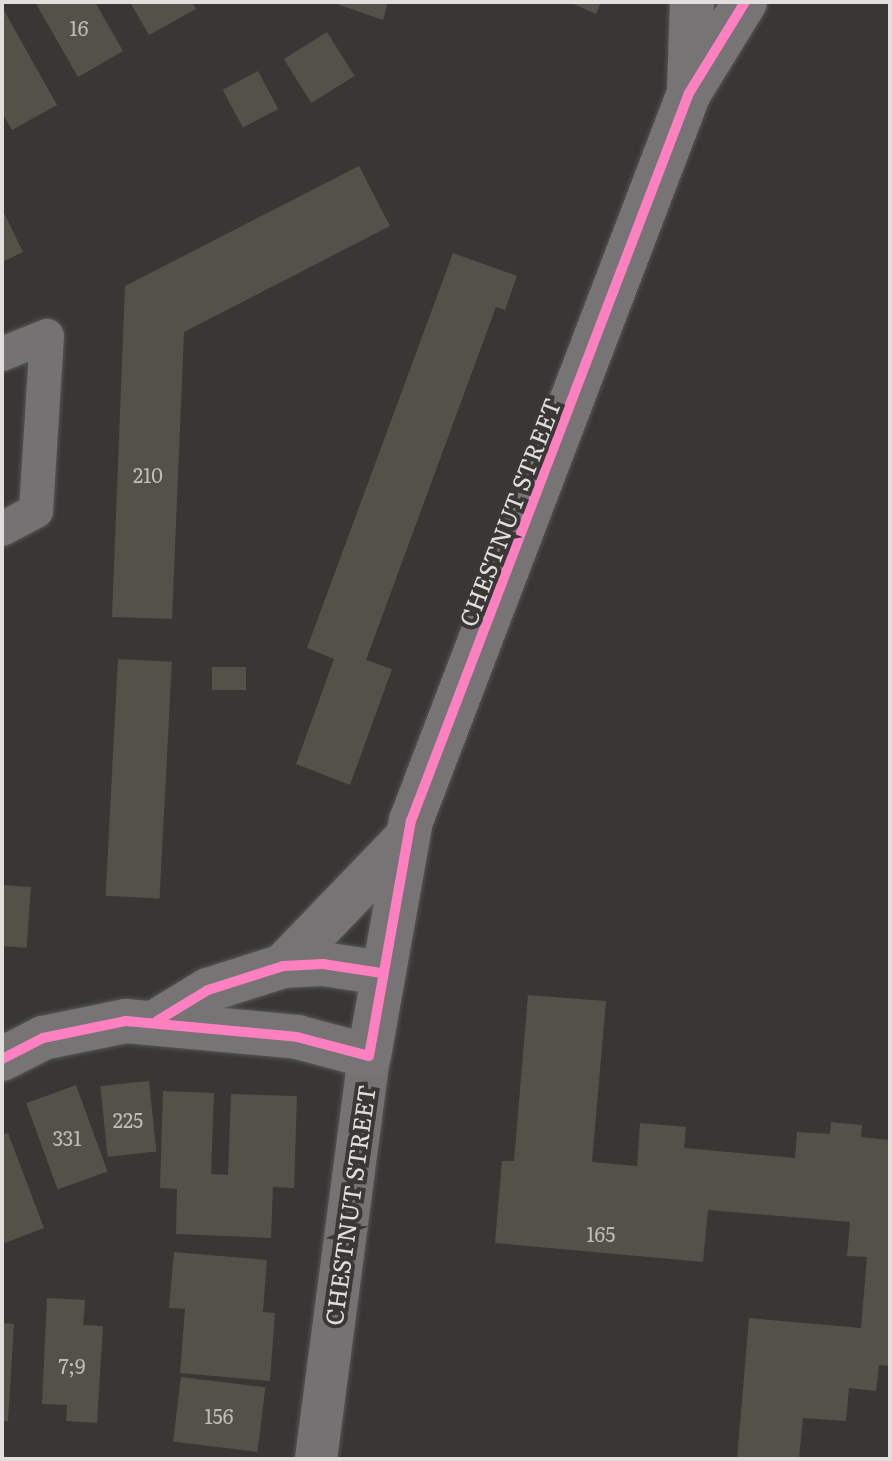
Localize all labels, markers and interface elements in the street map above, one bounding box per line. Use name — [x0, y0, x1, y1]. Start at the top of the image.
house number: 16 — [70, 15, 88, 39]
street label: CHESTNUT STREET — [452, 394, 566, 630]
house number: 210 — [133, 462, 163, 486]
street label: CHESTNUT STREET — [318, 1083, 380, 1327]
house number: 225 — [113, 1107, 143, 1131]
house number: 331 — [52, 1125, 82, 1149]
house number: 165 — [586, 1221, 616, 1245]
house number: 7;9 — [59, 1353, 85, 1377]
house number: 156 — [204, 1403, 234, 1427]

